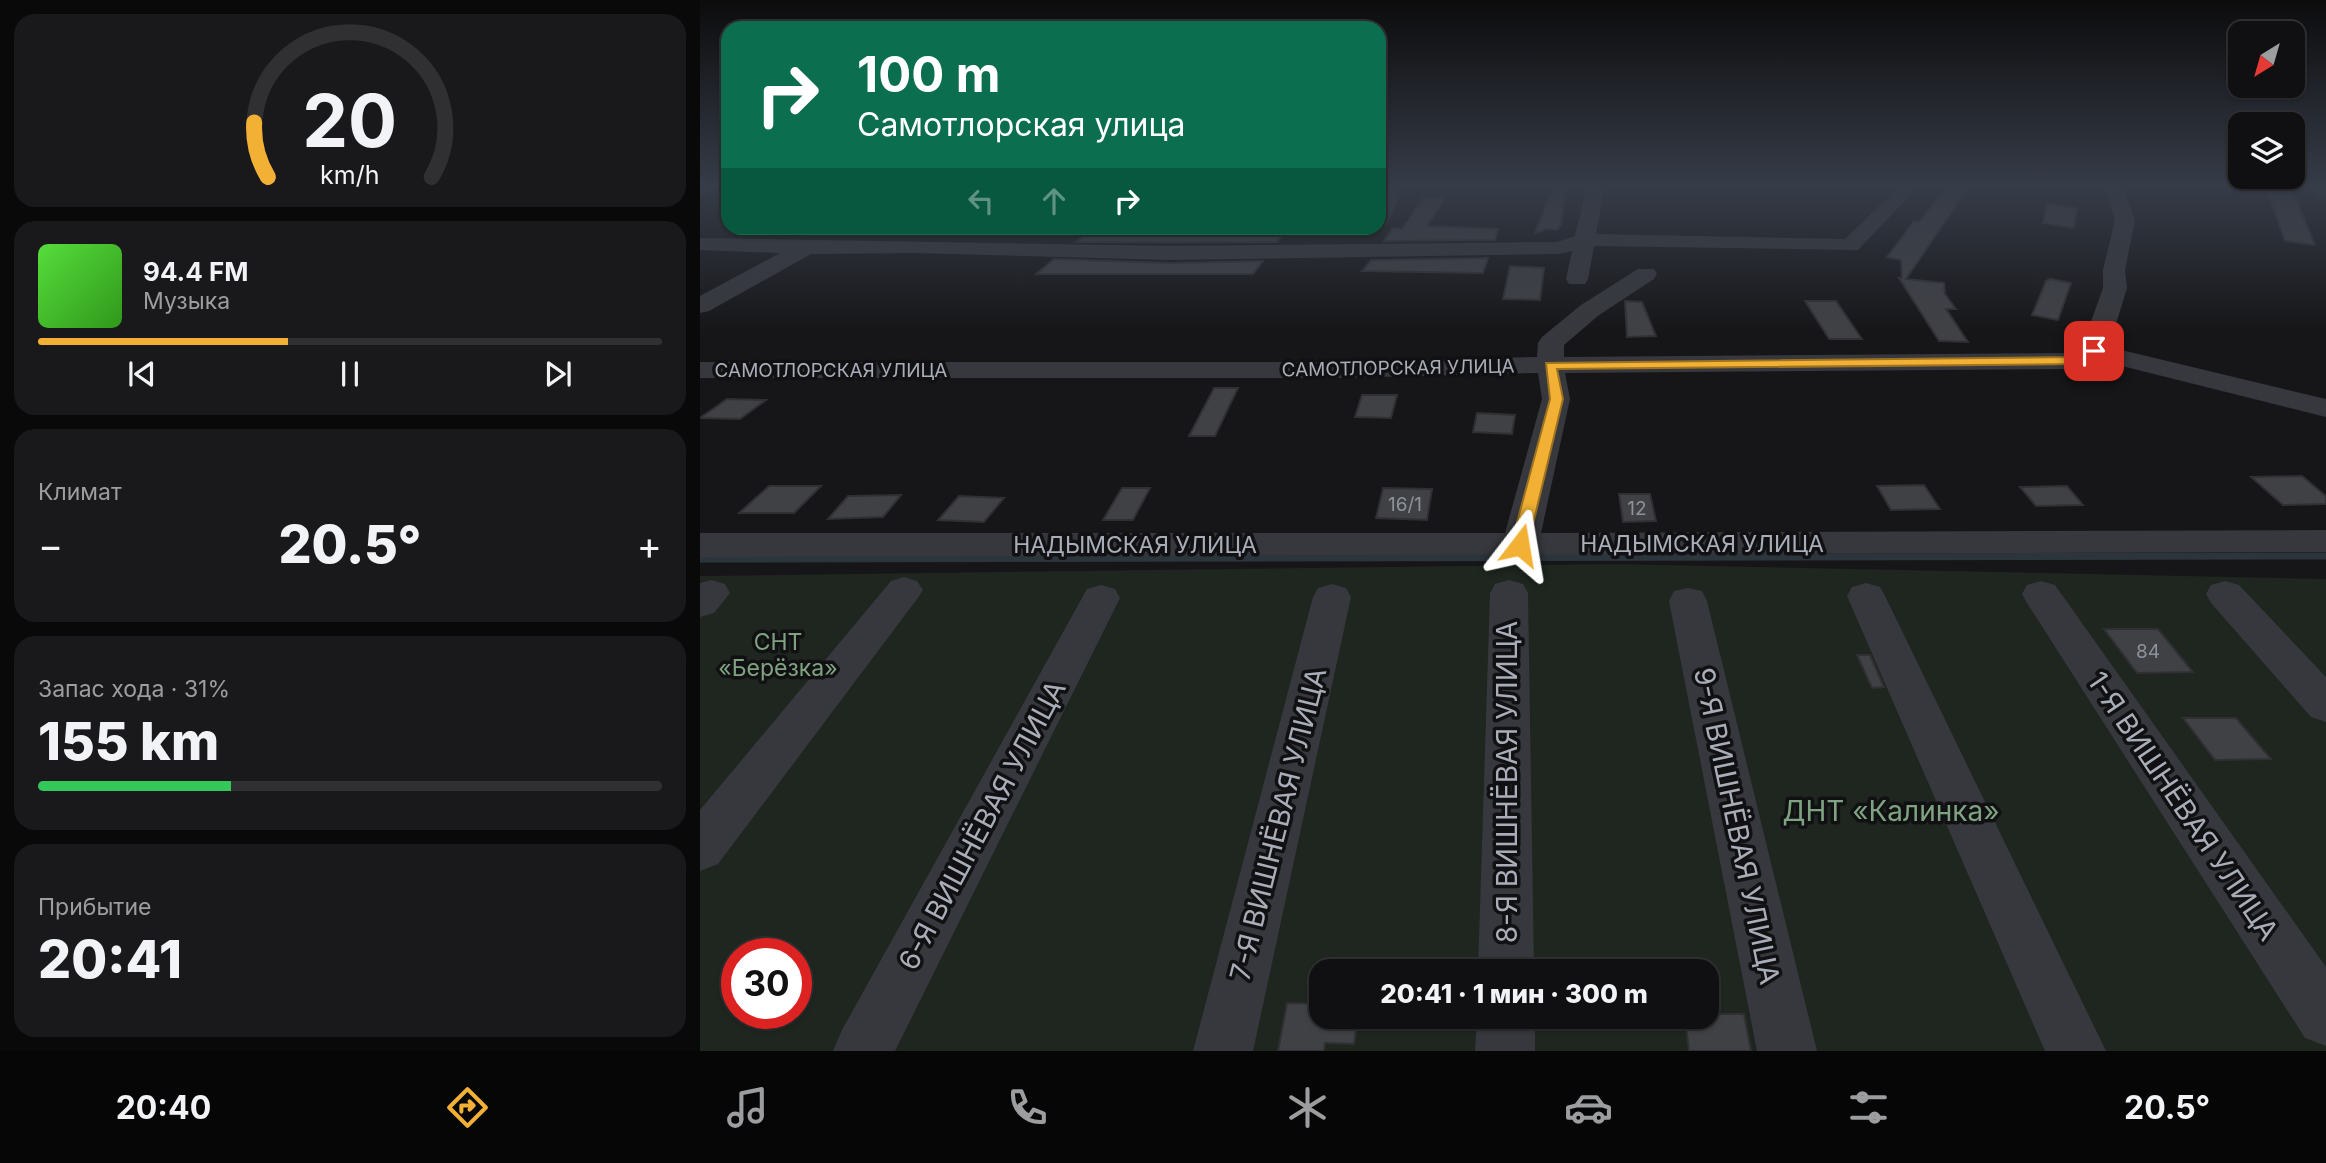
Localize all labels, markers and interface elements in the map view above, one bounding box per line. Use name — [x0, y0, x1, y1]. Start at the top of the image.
north arrow — [2228, 21, 2305, 98]
map controls — [2228, 21, 2305, 189]
text: 100 m — [857, 45, 1001, 104]
icon: right — [742, 49, 833, 140]
text: 20 — [303, 76, 397, 165]
text: Самотлорская улица — [857, 105, 1186, 144]
button: layers — [2228, 112, 2305, 189]
text: km/h — [320, 160, 380, 190]
icon: left — [962, 182, 1000, 220]
icon: ahead — [1035, 182, 1073, 220]
icon: right — [1108, 182, 1146, 220]
text: 94.4 FM — [143, 256, 249, 287]
text: Музыка — [143, 287, 230, 315]
pin — [2064, 321, 2124, 381]
icon: arrive — [2075, 332, 2113, 370]
street label: САМОТЛОРСКАЯ УЛИЦА — [1281, 354, 1515, 382]
icon: previous — [123, 355, 161, 393]
icon: pause — [331, 355, 369, 393]
icon: next — [539, 355, 577, 393]
street label: САМОТЛОРСКАЯ УЛИЦА — [715, 359, 947, 382]
text: Климат — [38, 478, 122, 506]
house number: 16/1 — [1388, 493, 1422, 516]
house number: 12 — [1627, 497, 1647, 520]
position arrow — [1483, 508, 1557, 582]
text: 20.5° — [278, 513, 422, 576]
text: − — [38, 522, 63, 568]
text: + — [637, 522, 662, 568]
street label: НАДЫМСКАЯ УЛИЦА — [1580, 530, 1824, 558]
street label: НАДЫМСКАЯ УЛИЦА — [1013, 531, 1257, 559]
street label: 8-Я ВИШНЁВАЯ УЛИЦА — [1490, 621, 1524, 943]
park label: СНТ «Берёзка» — [718, 628, 838, 682]
house number: 84 — [2136, 640, 2160, 663]
street label: 7-Я ВИШНЁВАЯ УЛИЦА — [1223, 664, 1333, 984]
street label: 9-Я ВИШНЁВАЯ УЛИЦА — [1687, 665, 1787, 987]
street label: 1-Я ВИШНЁВАЯ УЛИЦА — [2080, 665, 2286, 947]
text: Запас хода · 31% — [38, 675, 230, 703]
street label: 6-Я ВИШНЁВАЯ УЛИЦА — [891, 675, 1073, 975]
text: 155 km — [38, 710, 219, 773]
park label: ДНТ «Калинка» — [1783, 794, 1999, 828]
text: Прибытие — [38, 893, 151, 921]
text: 20:41 — [38, 928, 182, 991]
speed limit sign: 30 — [721, 938, 812, 1029]
text: 20:41 · 1 мин · 300 m — [1380, 978, 1648, 1009]
icon: directions — [443, 1083, 492, 1132]
icon: music — [723, 1083, 772, 1132]
icon: phone — [1003, 1083, 1052, 1132]
icon: climate — [1283, 1083, 1332, 1132]
icon: car — [1564, 1083, 1613, 1132]
icon: filters — [1844, 1083, 1893, 1132]
text: 20:40 — [116, 1088, 211, 1127]
text: 20.5° — [2124, 1088, 2210, 1127]

